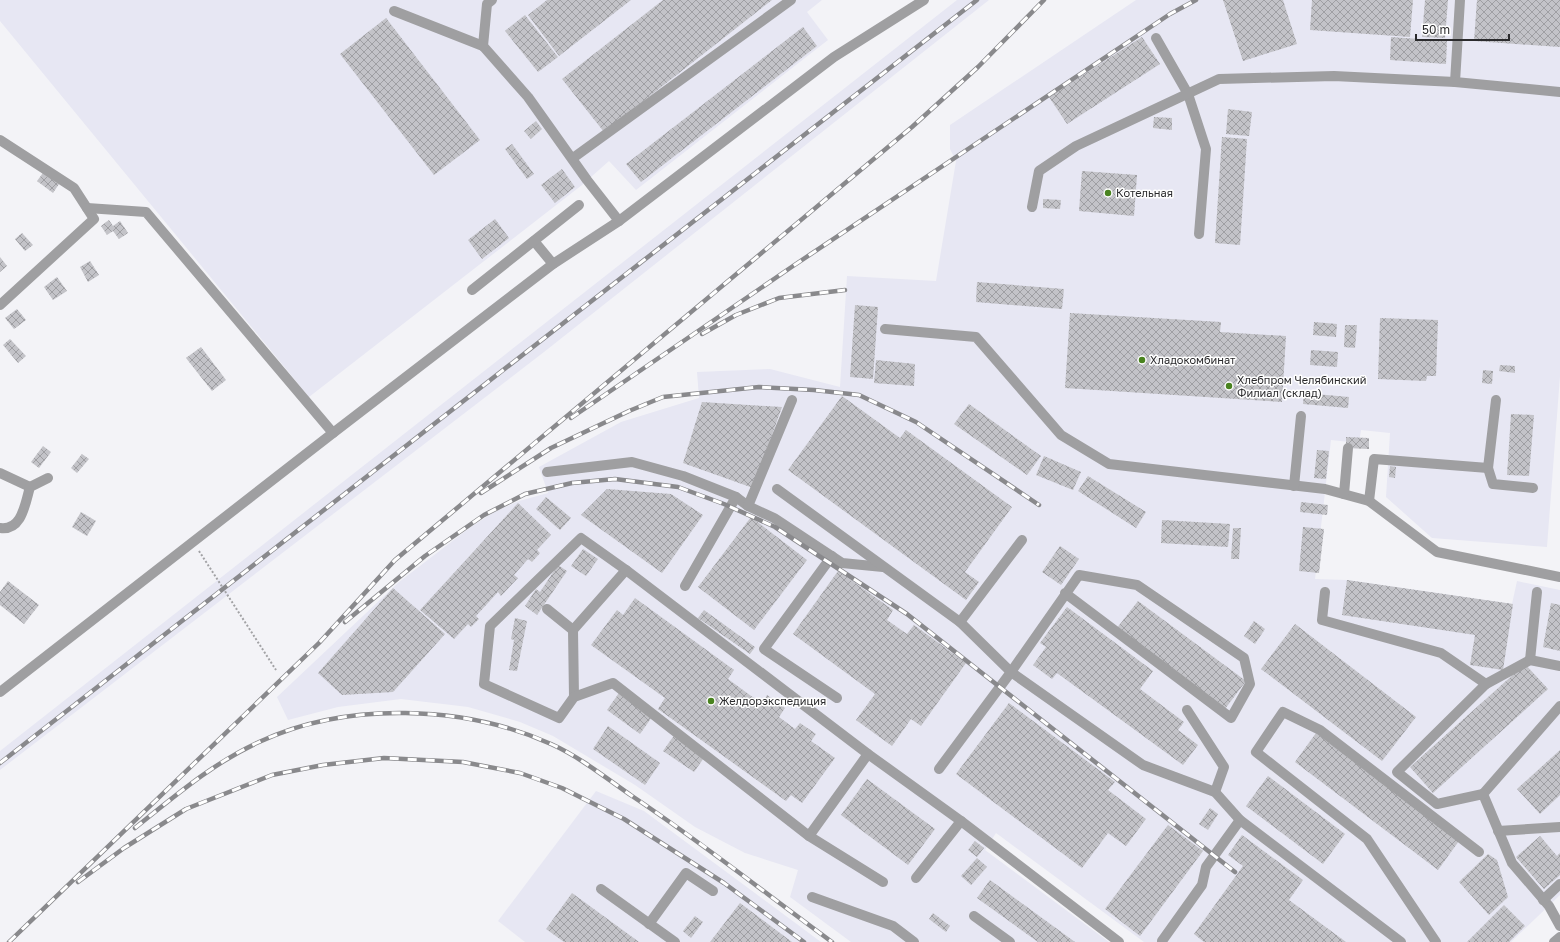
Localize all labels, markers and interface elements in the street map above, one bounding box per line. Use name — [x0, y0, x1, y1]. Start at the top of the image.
scale bar — [1416, 16, 1509, 42]
text: 50 m — [1422, 22, 1450, 37]
place label: Котельная — [1116, 186, 1173, 199]
marker: Котельная — [1103, 188, 1113, 198]
place label: Хладокомбинат — [1150, 353, 1236, 366]
marker: Хладокомбинат — [1137, 355, 1147, 365]
place label: Хлебпром Челябинский Филиал (склад) — [1237, 373, 1367, 399]
marker: Хлебпром Челябинский Филиал (склад) — [1224, 381, 1234, 391]
place label: Желдорэкспедиция — [719, 694, 826, 707]
marker: Желдорэкспедиция — [706, 696, 716, 706]

